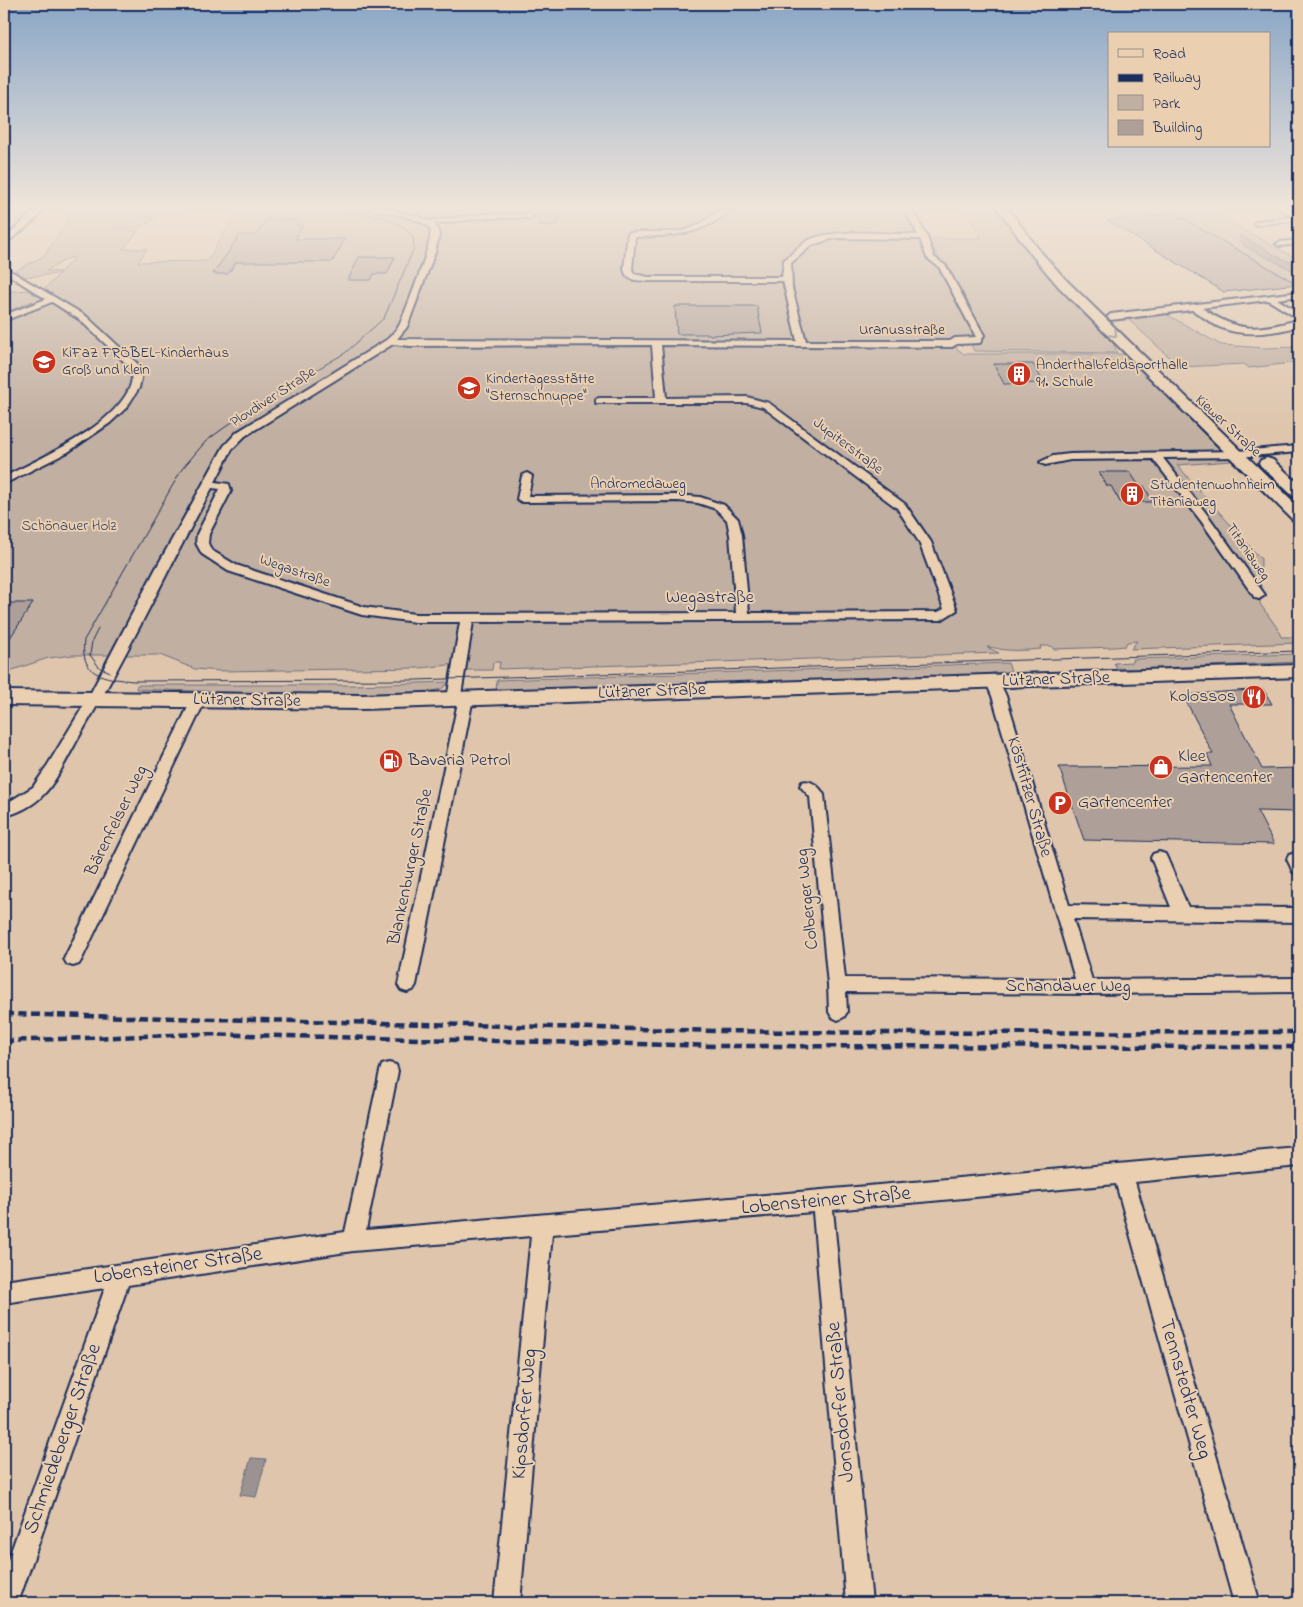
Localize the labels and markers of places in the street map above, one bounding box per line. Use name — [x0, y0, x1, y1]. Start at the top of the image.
place label: KiFaZ FRÖBEL-Kinderhaus Groß und Klein — [62, 342, 229, 381]
school or university icon: KiFaZ FRÖBEL-Kinderhaus Groß und Klein — [31, 349, 57, 375]
place label: Anderthalbfeldsporthalle 91. Schule — [1036, 354, 1188, 393]
building icon: Anderthalbfeldsporthalle 91. Schule — [1006, 361, 1032, 387]
place label: Kindertagesstätte "Sternschnuppe" — [486, 368, 595, 407]
school or university icon: Kindertagesstätte "Sternschnuppe" — [456, 375, 482, 401]
place label: Studentenwohnheim Titaniaweg — [1150, 474, 1275, 514]
building icon: Studentenwohnheim Titaniaweg — [1119, 481, 1145, 507]
place label: Kolossos — [1169, 684, 1236, 710]
restaurant icon: Kolossos — [1241, 684, 1267, 710]
place label: Klee Gartencenter — [1178, 744, 1273, 791]
fuel station icon: Bavaria Petrol — [378, 748, 404, 774]
place label: Bavaria Petrol — [407, 748, 510, 774]
shop icon: Klee Gartencenter — [1148, 754, 1174, 780]
parking icon: Gartencenter — [1047, 790, 1073, 816]
place label: Gartencenter — [1078, 790, 1173, 816]

